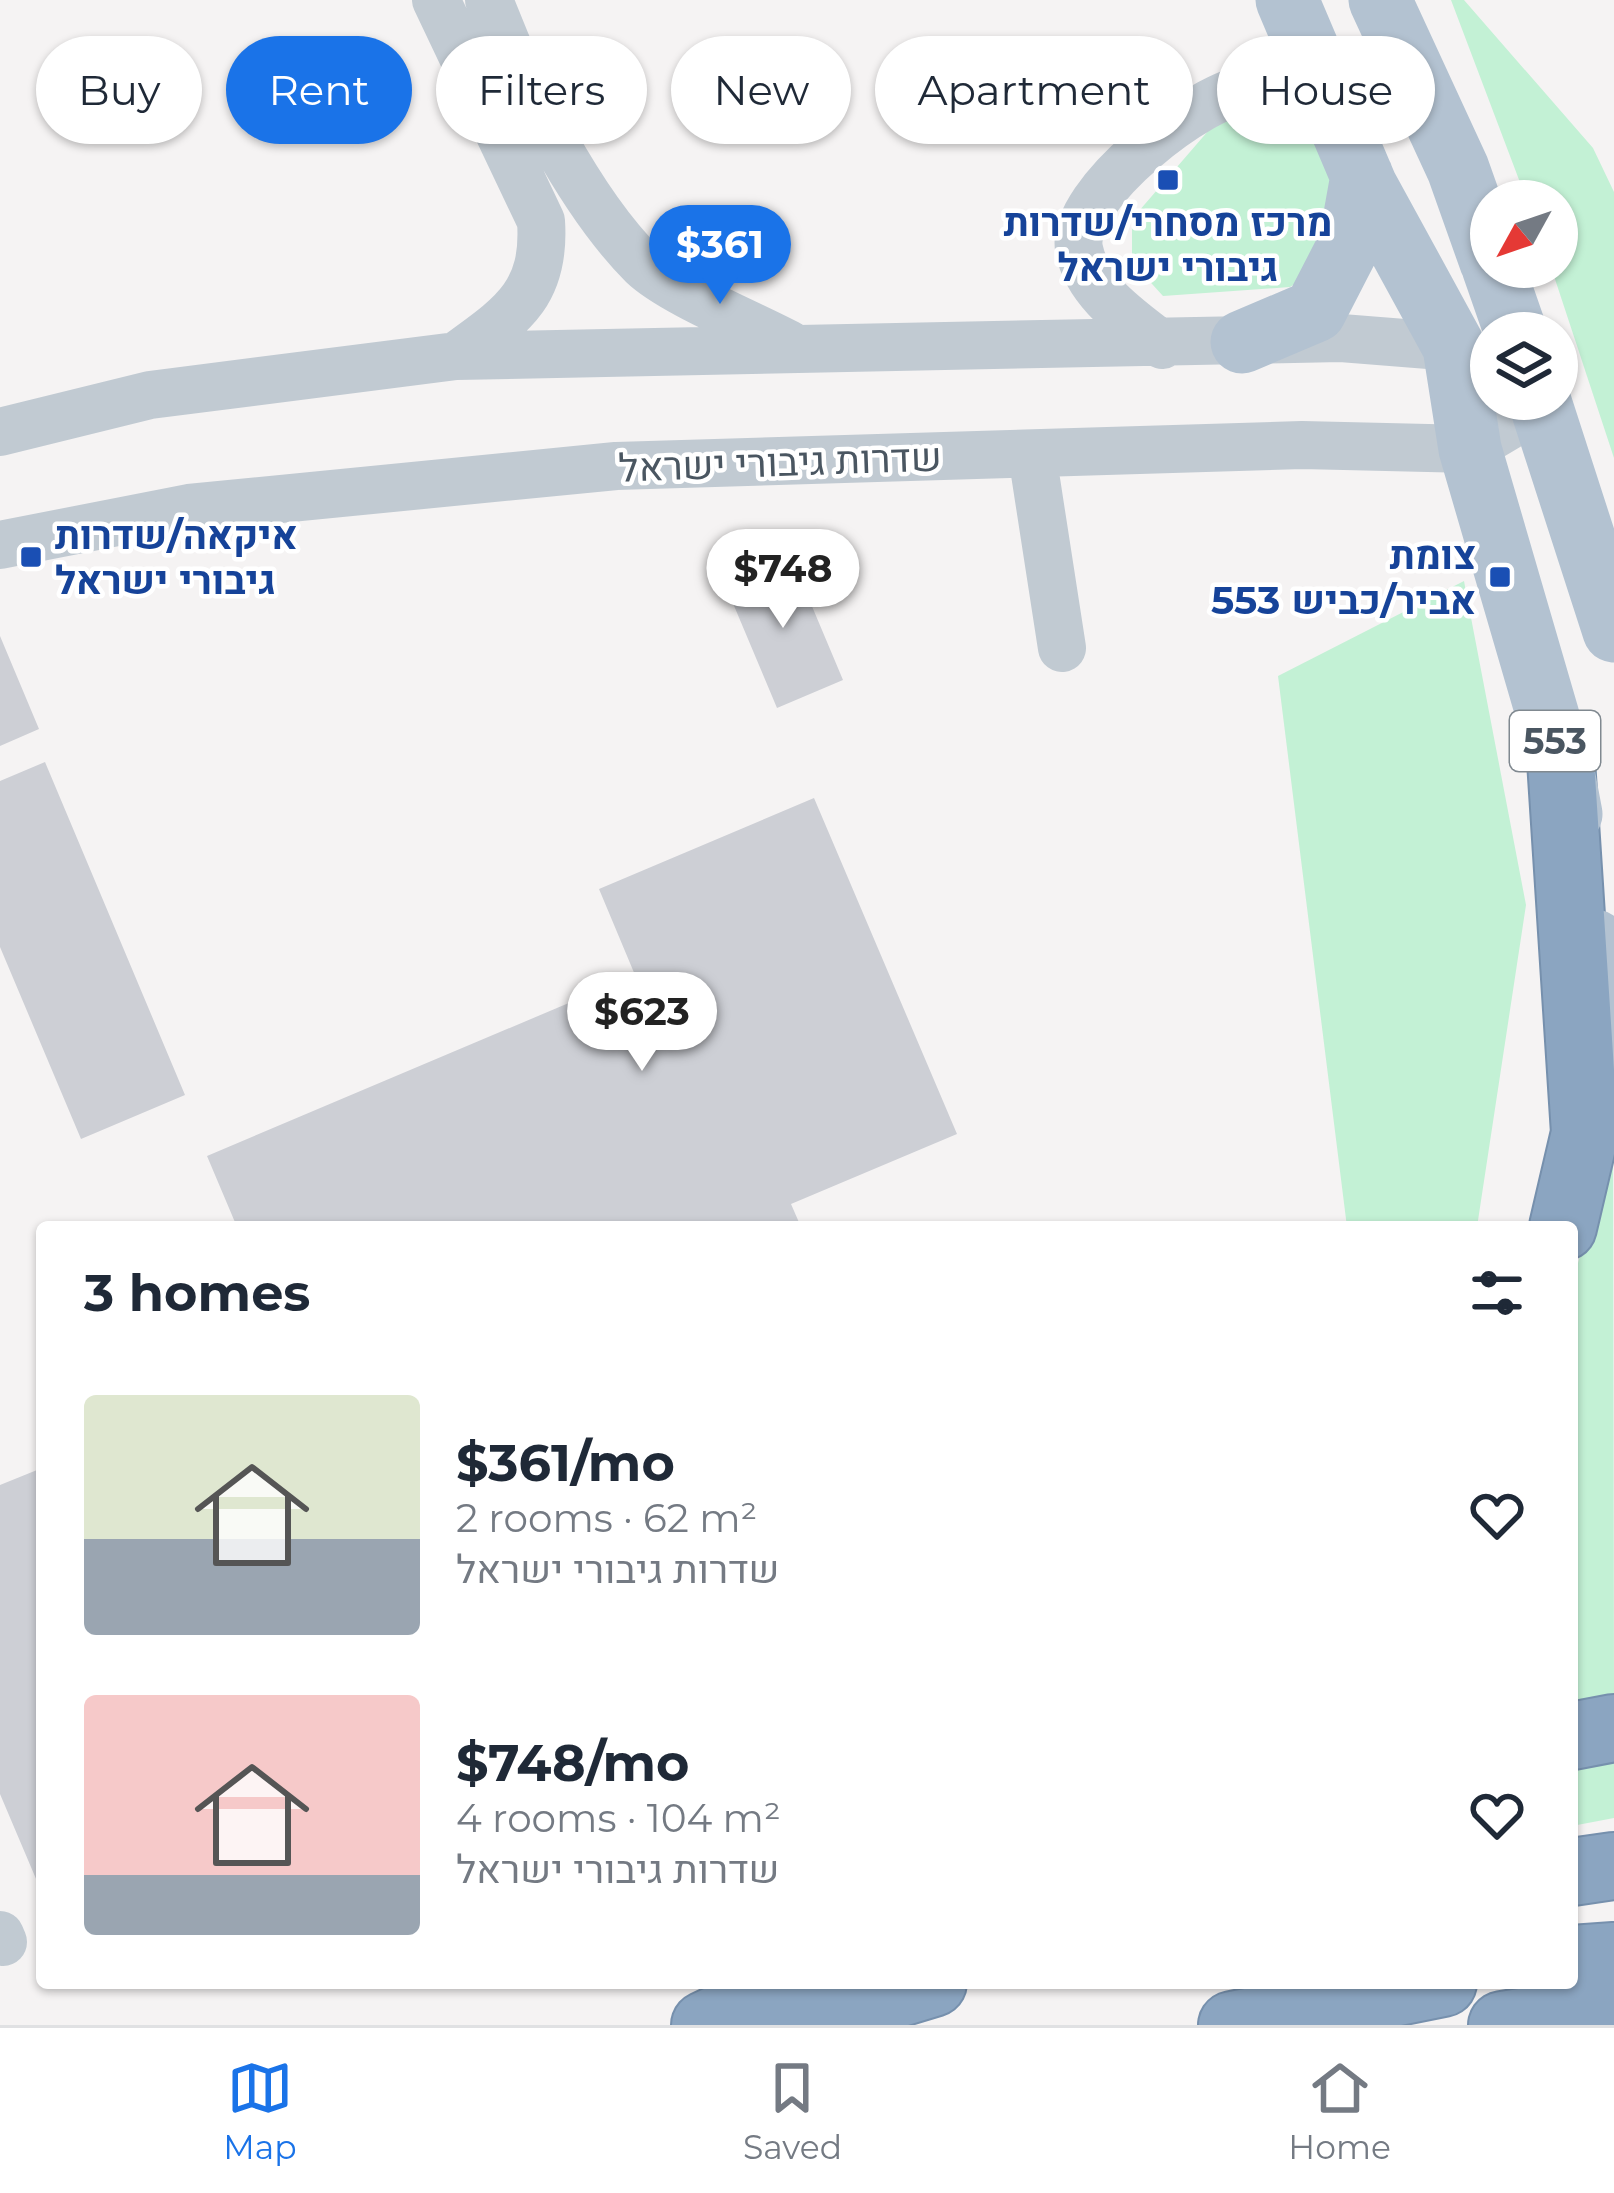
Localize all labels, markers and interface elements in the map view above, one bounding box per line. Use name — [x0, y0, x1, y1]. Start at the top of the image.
chip: Buy — [36, 36, 202, 144]
chip: Rent — [226, 36, 412, 144]
chip: Filters — [436, 36, 647, 144]
chip: New — [671, 36, 851, 144]
chip: Apartment — [875, 36, 1193, 144]
chip: House — [1217, 36, 1435, 144]
marker: מרכז מסחרי/שדרות גיבורי ישראל — [1155, 167, 1181, 193]
north arrow — [1470, 180, 1578, 288]
map controls — [1470, 180, 1578, 420]
place label: מרכז מסחרי/שדרות גיבורי ישראל — [1004, 198, 1332, 291]
pin: $361 — [649, 205, 791, 307]
text: $361 — [676, 220, 764, 268]
button: layers — [1470, 312, 1578, 420]
street label: שדרות גיבורי ישראל — [618, 432, 942, 492]
place label: איקאה/שדרות גיבורי ישראל — [55, 511, 298, 604]
pin: $748 — [712, 529, 854, 631]
place label: צומת אביר/כביש 553 — [1211, 531, 1476, 624]
marker: איקאה/שדרות גיבורי ישראל — [18, 544, 44, 570]
text: $748 — [733, 544, 833, 592]
marker: צומת אביר/כביש 553 — [1487, 564, 1513, 590]
road number: 553 — [1510, 711, 1600, 771]
pin: $623 — [571, 972, 713, 1074]
text: $623 — [594, 987, 690, 1035]
icon: filters — [1464, 1260, 1530, 1326]
text: 3 homes — [84, 1262, 310, 1324]
text: $361/mo — [456, 1432, 675, 1494]
icon: home — [180, 1443, 324, 1587]
icon: heart — [1464, 1482, 1530, 1548]
text: 2 rooms · 62 m² — [456, 1494, 757, 1542]
text: שדרות גיבורי ישראל — [456, 1545, 779, 1593]
text: $748/mo — [456, 1732, 690, 1794]
icon: home — [180, 1743, 324, 1887]
icon: heart — [1464, 1782, 1530, 1848]
text: 4 rooms · 104 m² — [456, 1794, 781, 1842]
text: שדרות גיבורי ישראל — [456, 1845, 779, 1893]
tab: Map — [223, 2055, 297, 2167]
tab: Saved — [743, 2055, 842, 2167]
tab: Home — [1288, 2055, 1391, 2167]

